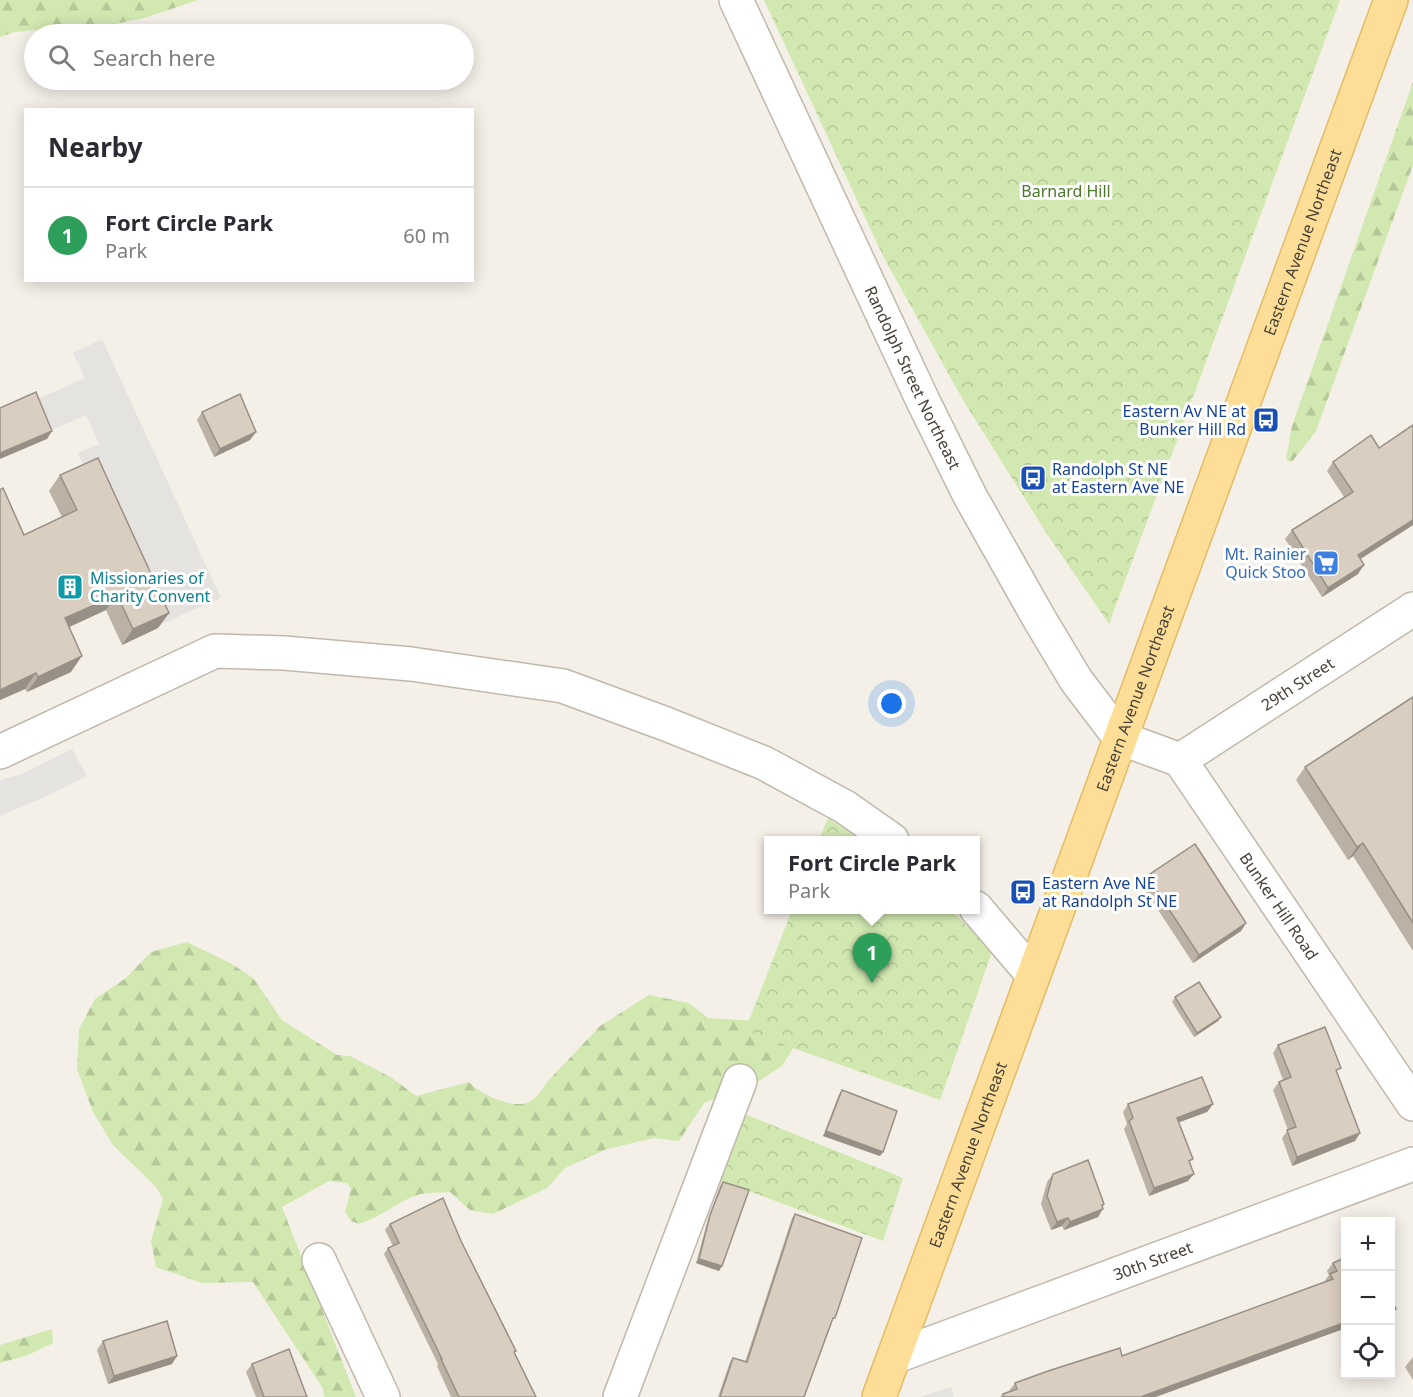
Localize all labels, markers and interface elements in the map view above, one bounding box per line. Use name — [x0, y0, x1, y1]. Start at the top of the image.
search box — [24, 24, 474, 90]
icon: search — [45, 41, 78, 74]
text: Search here — [93, 42, 215, 72]
text: Nearby — [48, 129, 143, 165]
street label: Eastern Avenue Northeast — [1258, 146, 1347, 338]
park label: Barnard Hill — [1021, 180, 1111, 202]
text: Fort Circle Park — [105, 207, 273, 237]
text: 1 — [62, 222, 73, 249]
text: 60 m — [403, 222, 450, 249]
text: Park — [105, 237, 147, 264]
street label: Randolph Street Northeast — [860, 282, 966, 473]
place label: Eastern Av NE at Bunker Hill Rd — [1123, 400, 1246, 440]
bus stop icon: Eastern Av NE at Bunker Hill Rd — [1251, 405, 1281, 435]
place label: Randolph St NE at Eastern Ave NE — [1052, 458, 1185, 498]
bus stop icon: Randolph St NE at Eastern Ave NE — [1018, 463, 1048, 493]
place label: Mt. Rainier Quick Stoo — [1225, 543, 1306, 583]
supermarket icon: Mt. Rainier Quick Stoo — [1311, 548, 1341, 578]
place label: Missionaries of Charity Convent — [90, 567, 211, 607]
building icon: Missionaries of Charity Convent — [55, 572, 85, 602]
street label: Eastern Avenue Northeast — [1091, 602, 1179, 795]
street label: 29th Street — [1257, 652, 1338, 716]
your location — [877, 689, 906, 718]
popup — [764, 836, 980, 914]
text: Fort Circle Park — [788, 847, 956, 877]
street label: Bunker Hill Road — [1235, 848, 1323, 964]
place label: Eastern Ave NE at Randolph St NE — [1042, 872, 1177, 912]
text: Park — [788, 877, 830, 904]
bus stop icon: Eastern Ave NE at Randolph St NE — [1008, 877, 1038, 907]
pin: 1 — [852, 934, 892, 983]
street label: Eastern Avenue Northeast — [924, 1058, 1012, 1251]
map controls — [1341, 1217, 1395, 1379]
button: + — [1341, 1217, 1395, 1271]
street label: 30th Street — [1110, 1236, 1196, 1286]
button: − — [1341, 1271, 1395, 1325]
button: locate — [1341, 1325, 1395, 1379]

